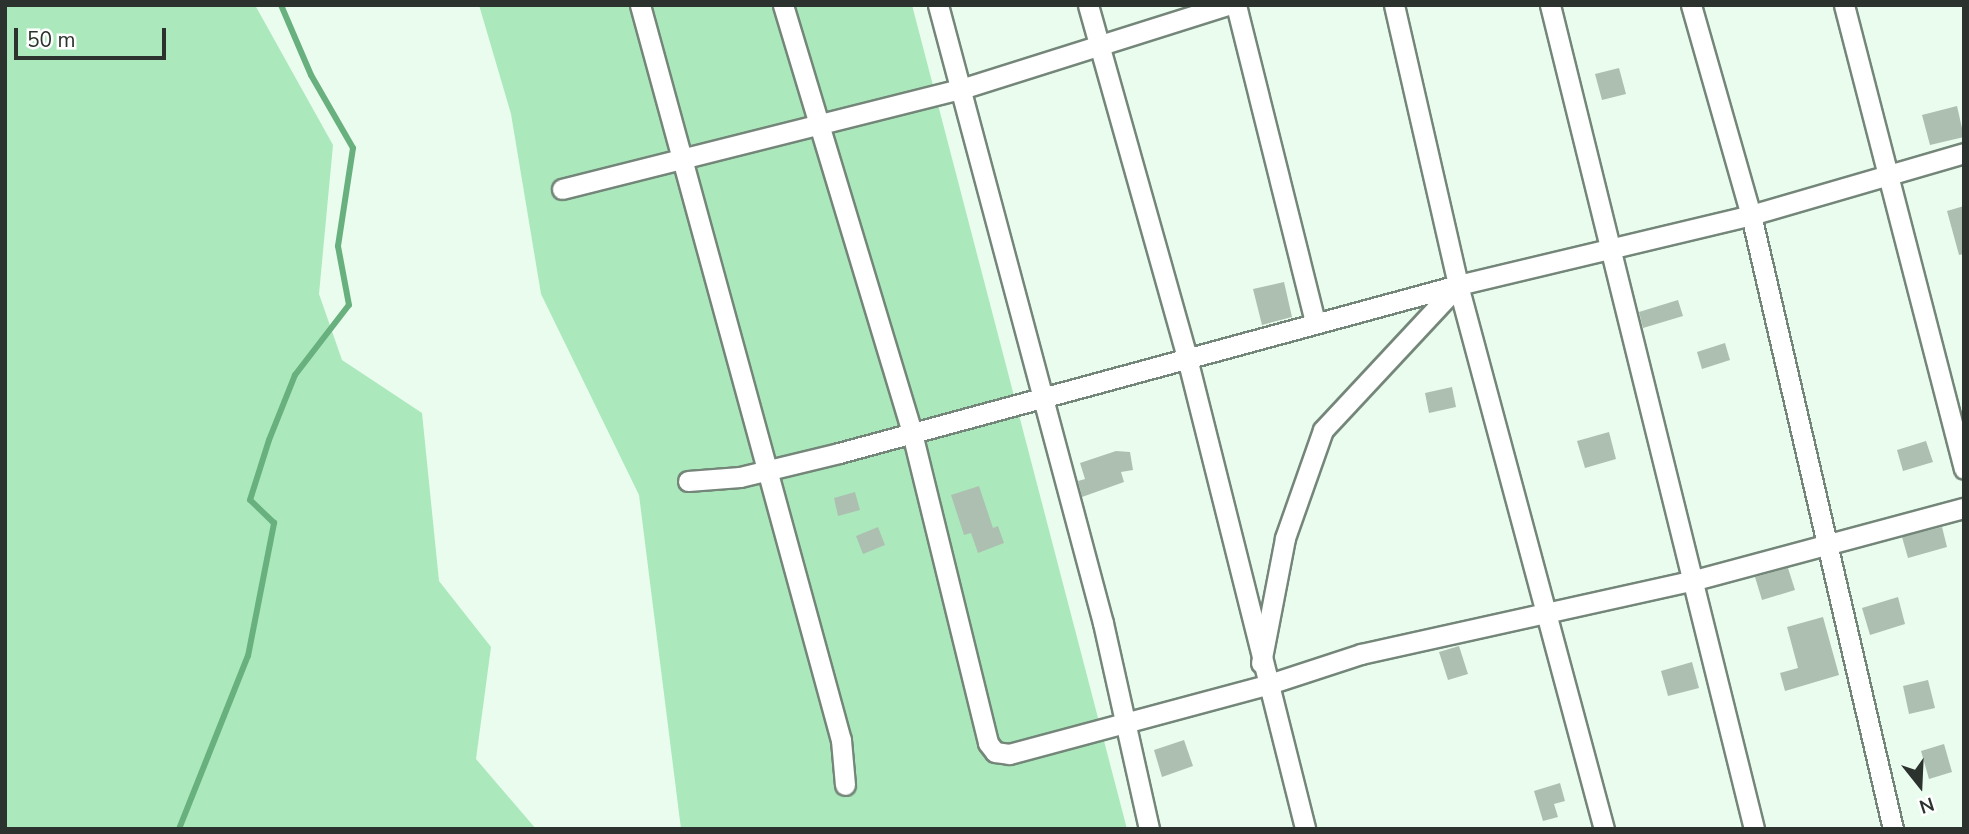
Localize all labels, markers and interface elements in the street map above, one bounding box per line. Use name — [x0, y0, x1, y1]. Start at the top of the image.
scale bar — [18, 14, 170, 58]
text: 50 m — [27, 26, 76, 54]
north arrow — [1885, 750, 1955, 820]
text: N — [1916, 790, 1937, 820]

